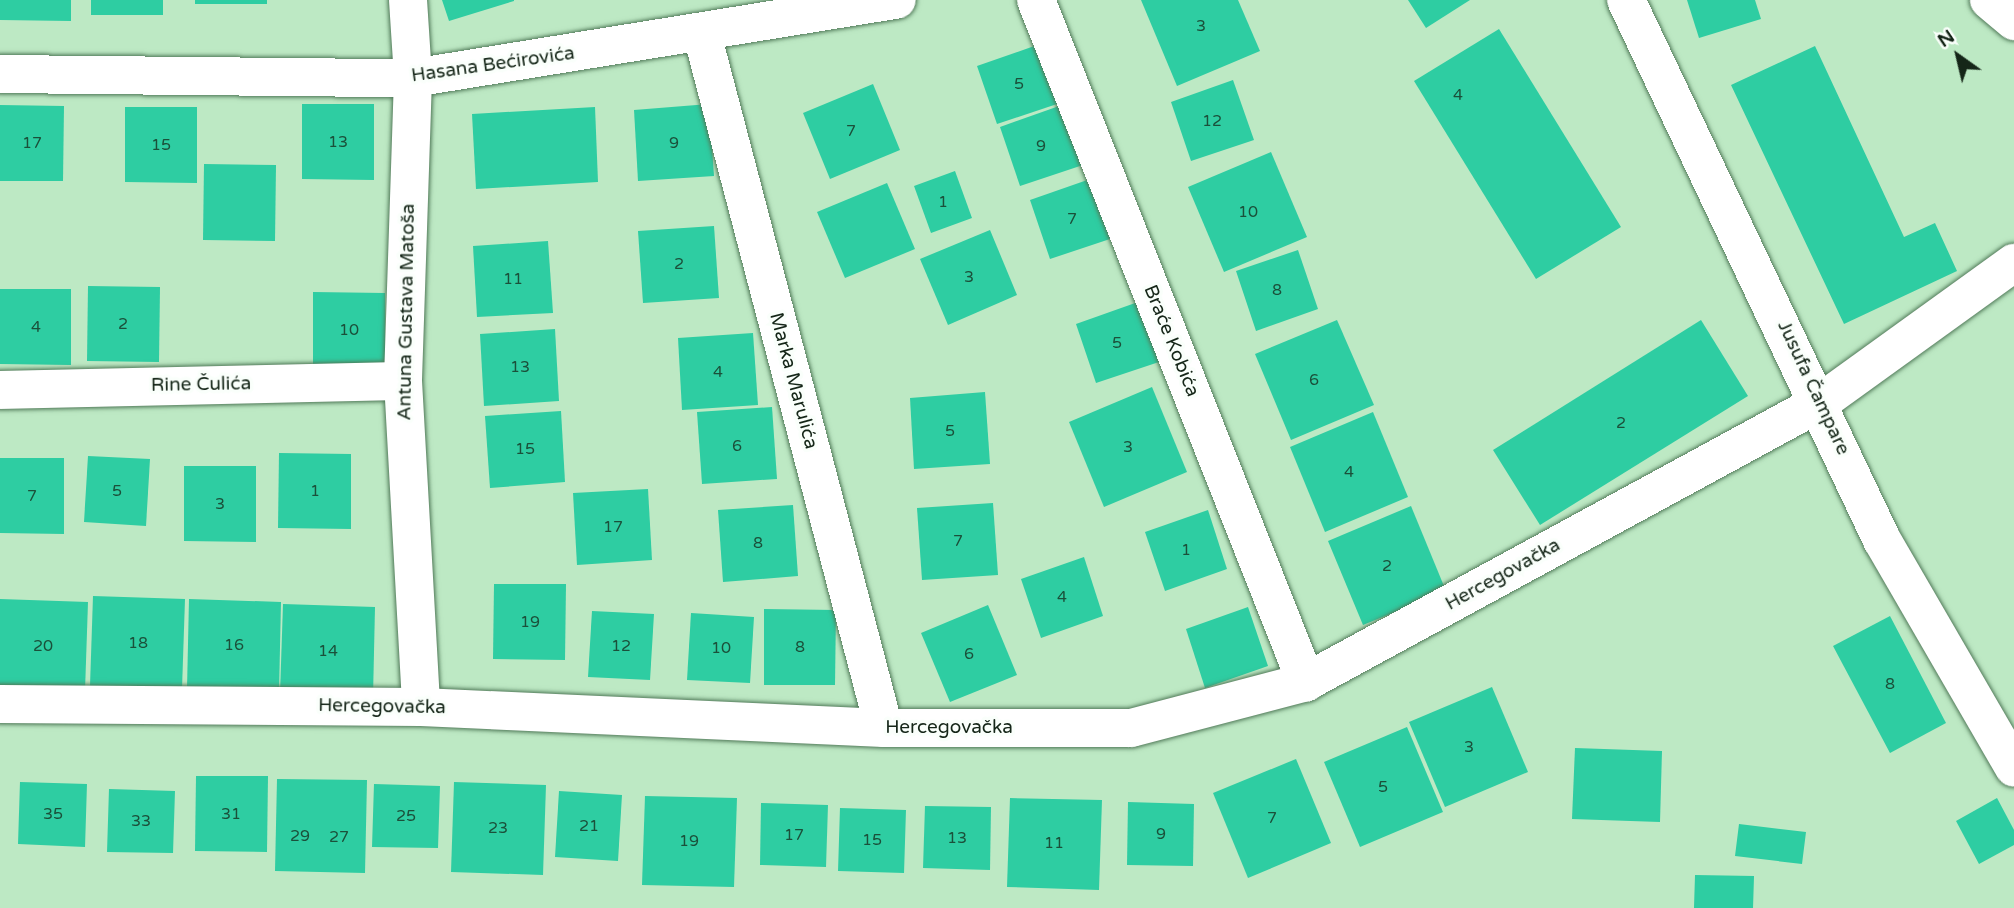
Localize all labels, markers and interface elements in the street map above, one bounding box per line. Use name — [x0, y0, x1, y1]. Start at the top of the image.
house number: 3 — [1196, 16, 1206, 36]
north arrow — [1923, 21, 1993, 91]
text: N — [1934, 25, 1959, 52]
street label: Hasana Bećirovića — [410, 42, 576, 88]
house number: 5 — [1014, 74, 1024, 94]
house number: 4 — [1453, 85, 1463, 105]
house number: 12 — [1202, 111, 1222, 131]
house number: 7 — [846, 121, 856, 141]
house number: 13 — [328, 132, 348, 152]
house number: 17 — [22, 133, 42, 153]
house number: 9 — [669, 133, 679, 153]
house number: 15 — [151, 135, 171, 155]
house number: 9 — [1036, 136, 1046, 156]
house number: 1 — [938, 192, 948, 212]
house number: 10 — [1238, 202, 1258, 222]
street label: Antuna Gustava Matoša — [394, 203, 420, 421]
house number: 7 — [1067, 209, 1077, 229]
house number: 2 — [674, 254, 684, 274]
house number: 3 — [964, 267, 974, 287]
house number: 11 — [503, 269, 523, 289]
house number: 8 — [1272, 280, 1282, 300]
street label: Braće Kobića — [1138, 282, 1204, 400]
street label: Marka Marulića — [764, 310, 822, 452]
house number: 2 — [118, 314, 128, 334]
house number: 4 — [31, 317, 41, 337]
street label: Jusufa Čampare — [1772, 317, 1854, 459]
house number: 10 — [339, 320, 359, 340]
house number: 5 — [1112, 333, 1122, 353]
house number: 13 — [510, 357, 530, 377]
house number: 4 — [713, 362, 723, 382]
house number: 6 — [1309, 370, 1319, 390]
street label: Rine Čulića — [151, 373, 251, 397]
house number: 2 — [1616, 413, 1626, 433]
house number: 5 — [945, 421, 955, 441]
house number: 6 — [732, 436, 742, 456]
house number: 3 — [1123, 437, 1133, 457]
house number: 15 — [515, 439, 535, 459]
house number: 4 — [1344, 462, 1354, 482]
house number: 5 — [112, 481, 122, 501]
house number: 1 — [310, 481, 320, 501]
house number: 7 — [27, 486, 37, 506]
house number: 3 — [215, 494, 225, 514]
house number: 17 — [603, 517, 623, 537]
house number: 7 — [953, 531, 963, 551]
house number: 8 — [753, 533, 763, 553]
street label: Hercegovačka — [1442, 534, 1564, 616]
house number: 1 — [1181, 540, 1191, 560]
house number: 2 — [1382, 556, 1392, 576]
house number: 4 — [1057, 587, 1067, 607]
house number: 19 — [520, 612, 540, 632]
house number: 18 — [128, 633, 148, 653]
house number: 16 — [224, 635, 244, 655]
house number: 20 — [33, 636, 53, 656]
house number: 12 — [611, 636, 631, 656]
house number: 8 — [795, 637, 805, 657]
house number: 10 — [711, 638, 731, 658]
house number: 14 — [318, 641, 338, 661]
house number: 6 — [964, 644, 974, 664]
house number: 8 — [1885, 674, 1895, 694]
street label: Hercegovačka — [318, 694, 446, 720]
street label: Hercegovačka — [885, 717, 1013, 739]
house number: 3 — [1464, 737, 1474, 757]
house number: 5 — [1378, 777, 1388, 797]
house number: 35 — [43, 804, 63, 824]
house number: 31 — [221, 804, 241, 824]
house number: 25 — [396, 806, 416, 826]
house number: 7 — [1267, 808, 1277, 828]
house number: 33 — [131, 811, 151, 831]
house number: 21 — [579, 816, 599, 836]
house number: 23 — [488, 818, 508, 838]
house number: 9 — [1156, 824, 1166, 844]
house number: 17 — [784, 825, 804, 845]
house number: 29 — [290, 826, 310, 846]
house number: 27 — [329, 827, 349, 847]
house number: 13 — [947, 828, 967, 848]
house number: 15 — [862, 830, 882, 850]
house number: 19 — [679, 831, 699, 851]
house number: 11 — [1044, 833, 1064, 853]

